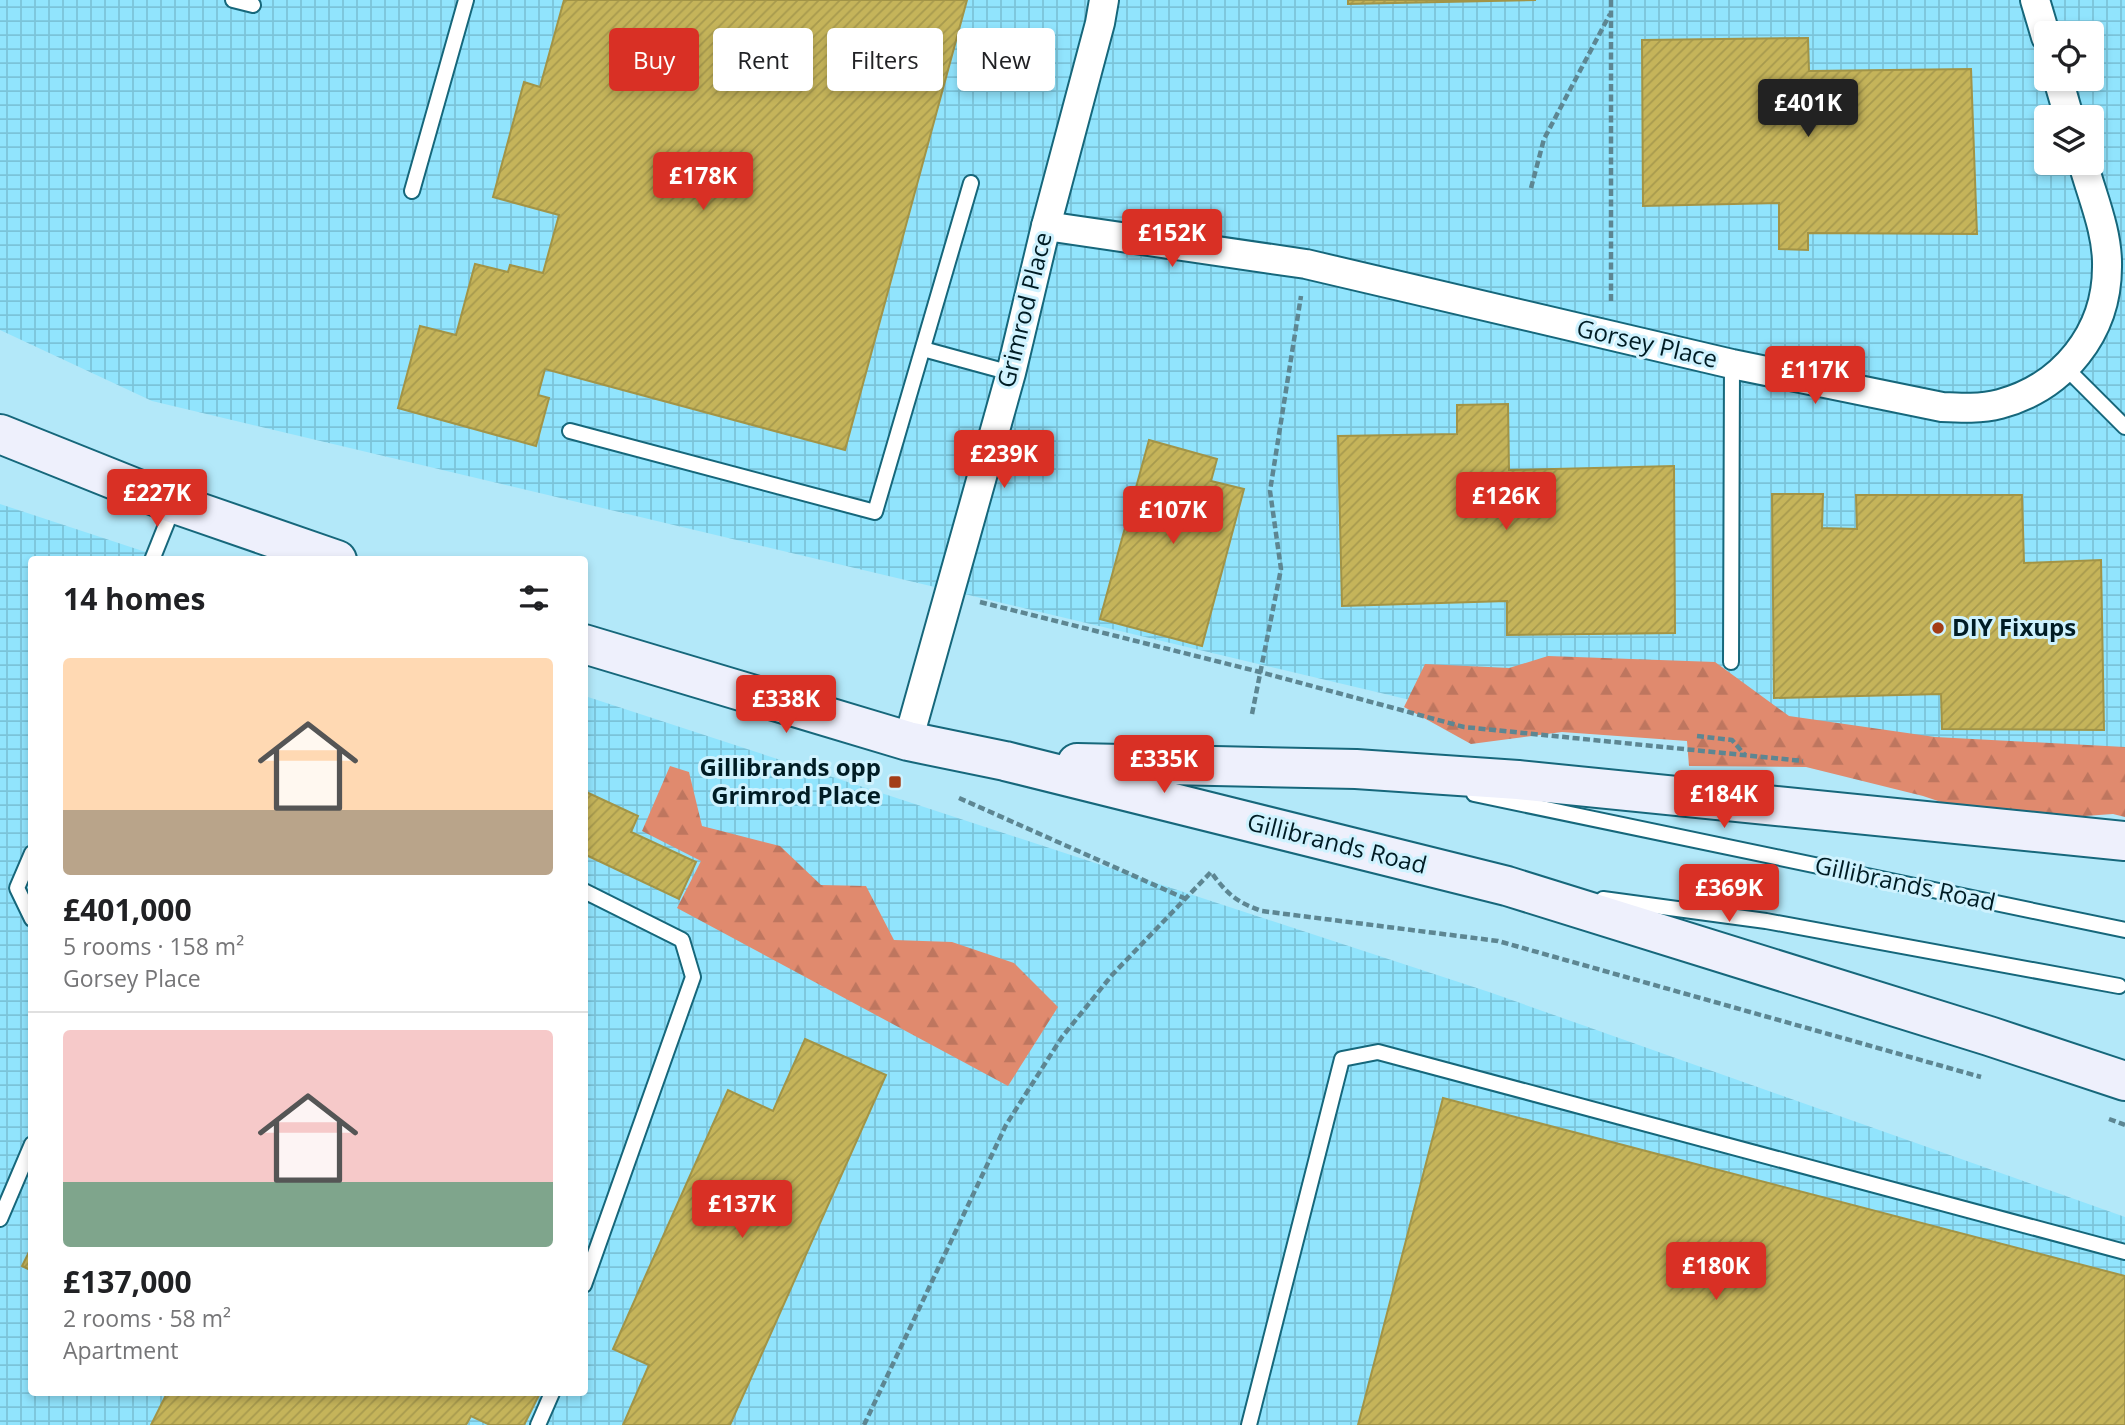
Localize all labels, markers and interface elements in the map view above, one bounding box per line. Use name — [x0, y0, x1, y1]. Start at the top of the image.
map controls — [2034, 21, 2104, 175]
button: locate — [2034, 21, 2104, 91]
chip: Buy — [609, 28, 699, 91]
chip: Rent — [713, 28, 813, 91]
chip: Filters — [827, 28, 943, 91]
chip: New — [957, 28, 1055, 91]
pin: £401K — [1759, 80, 1857, 139]
text: £401K — [1774, 86, 1842, 118]
button: layers — [2034, 105, 2104, 175]
pin: £178K — [654, 152, 752, 212]
text: £178K — [669, 159, 737, 191]
pin: £152K — [1123, 210, 1221, 269]
text: £152K — [1138, 216, 1206, 248]
street label: Grimrod Place — [988, 228, 1059, 391]
street label: Gorsey Place — [1574, 310, 1721, 375]
pin: £117K — [1766, 346, 1864, 406]
text: £117K — [1781, 353, 1849, 385]
pin: £239K — [955, 430, 1053, 490]
text: £239K — [970, 437, 1038, 469]
pin: £227K — [108, 470, 206, 529]
pin: £126K — [1457, 472, 1555, 532]
text: £227K — [123, 476, 191, 508]
text: £126K — [1472, 479, 1540, 511]
pin: £107K — [1124, 486, 1222, 546]
text: £107K — [1139, 493, 1207, 525]
text: 14 homes — [63, 578, 206, 619]
icon: filters — [515, 579, 553, 617]
place label: DIY Fixups — [1952, 610, 2076, 643]
marker: DIY Fixups — [1930, 620, 1946, 636]
pin: £338K — [737, 676, 835, 735]
text: £338K — [752, 682, 820, 714]
icon: home — [245, 703, 371, 829]
pin: £335K — [1115, 736, 1213, 795]
text: £335K — [1130, 742, 1198, 774]
place label: Gillibrands opp Grimrod Place — [699, 750, 881, 811]
pin: £184K — [1675, 770, 1773, 830]
marker: Gillibrands opp Grimrod Place — [887, 774, 903, 790]
text: £184K — [1690, 777, 1758, 809]
street label: Gillibrands Road — [1244, 804, 1431, 881]
street label: Gillibrands Road — [1812, 847, 1999, 918]
pin: £369K — [1680, 864, 1778, 924]
text: £369K — [1695, 871, 1763, 903]
text: £401,000 — [63, 889, 192, 930]
text: 5 rooms · 158 m² — [63, 930, 244, 962]
text: Gorsey Place — [63, 962, 201, 994]
icon: home — [245, 1075, 371, 1201]
pin: £137K — [693, 1180, 791, 1240]
text: £137K — [708, 1187, 776, 1219]
pin: £180K — [1667, 1242, 1765, 1302]
text: £180K — [1682, 1249, 1750, 1281]
text: £137,000 — [63, 1261, 192, 1302]
text: 2 rooms · 58 m² — [63, 1302, 231, 1334]
text: Apartment — [63, 1334, 179, 1366]

